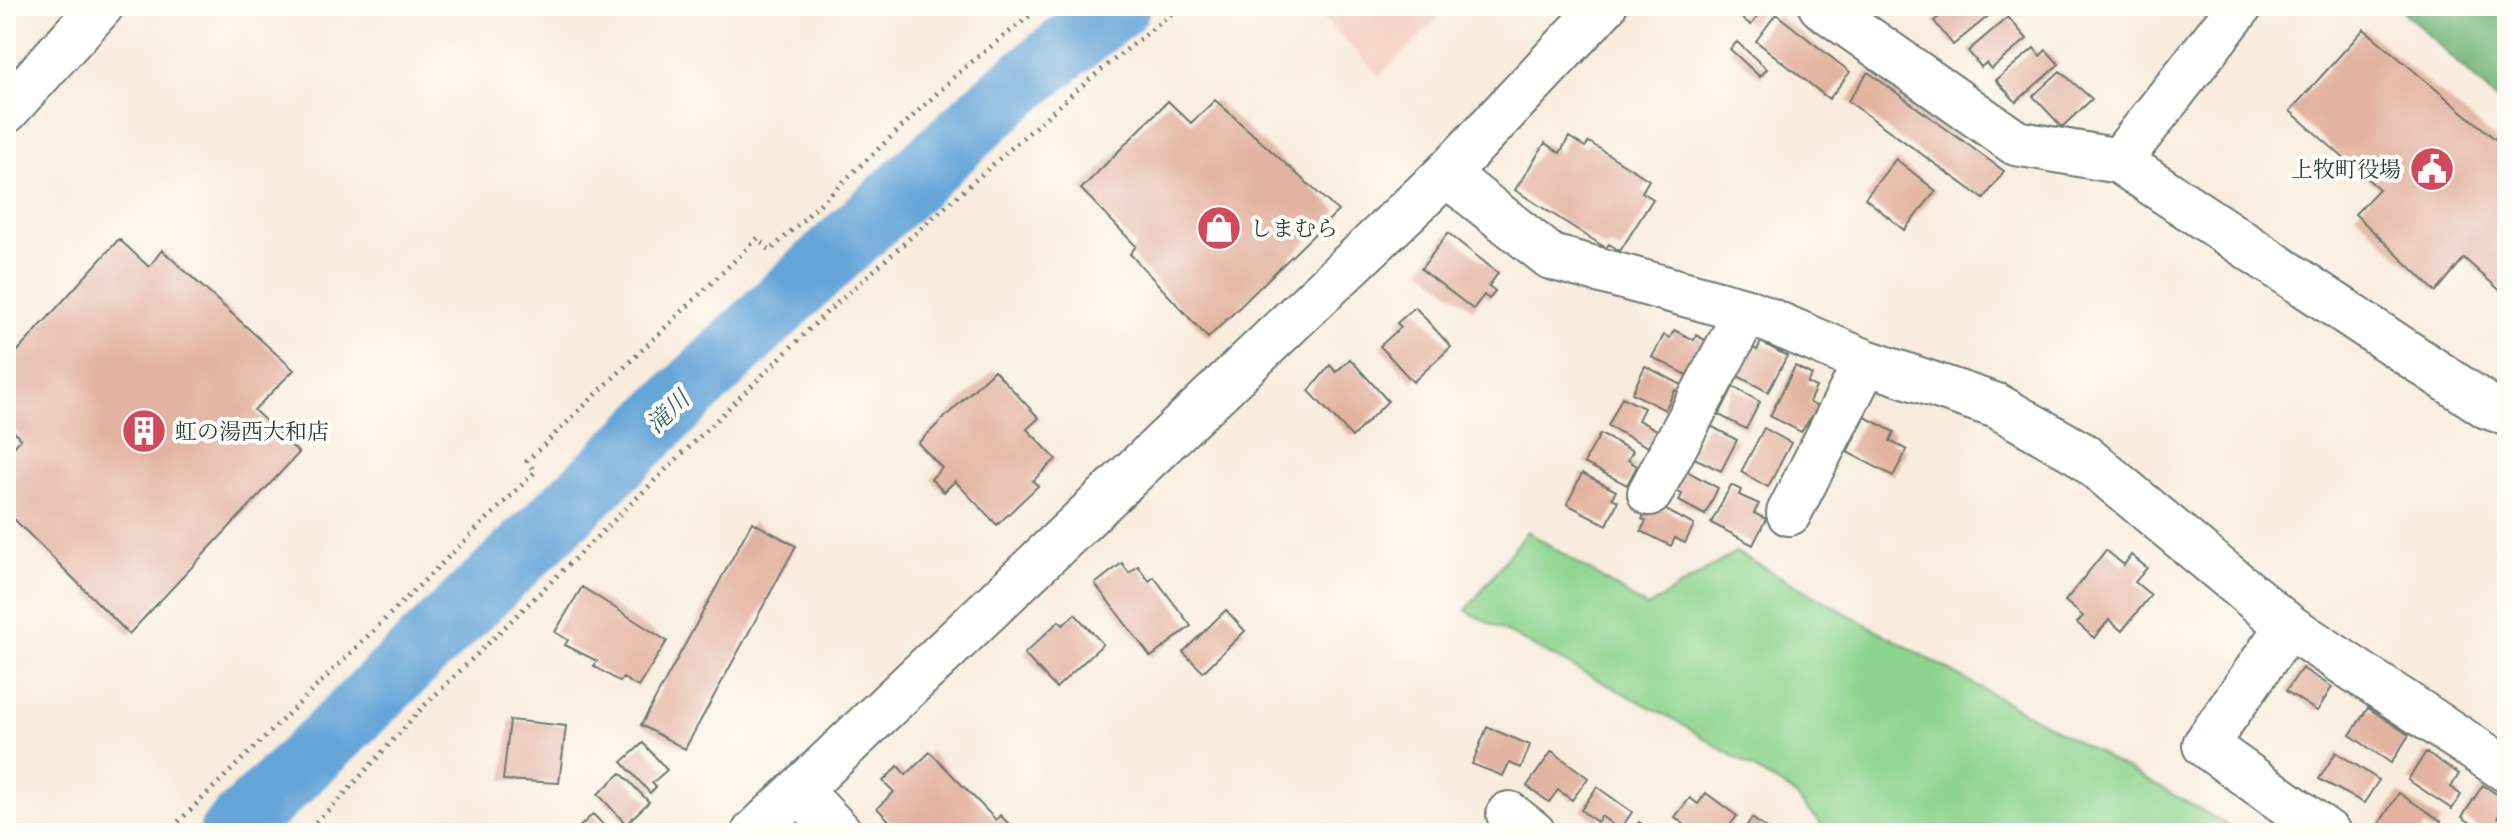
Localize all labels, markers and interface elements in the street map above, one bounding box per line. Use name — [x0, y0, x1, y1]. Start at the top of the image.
public building icon: 上牧町役場 — [2408, 145, 2456, 193]
place label: 上牧町役場 — [2291, 156, 2401, 183]
shop icon: しまむら — [1195, 204, 1243, 252]
place label: しまむら — [1250, 215, 1338, 242]
water label: 滝川 — [640, 382, 697, 439]
building icon: 虹の湯西大和店 — [120, 407, 168, 455]
place label: 虹の湯西大和店 — [175, 418, 329, 445]

